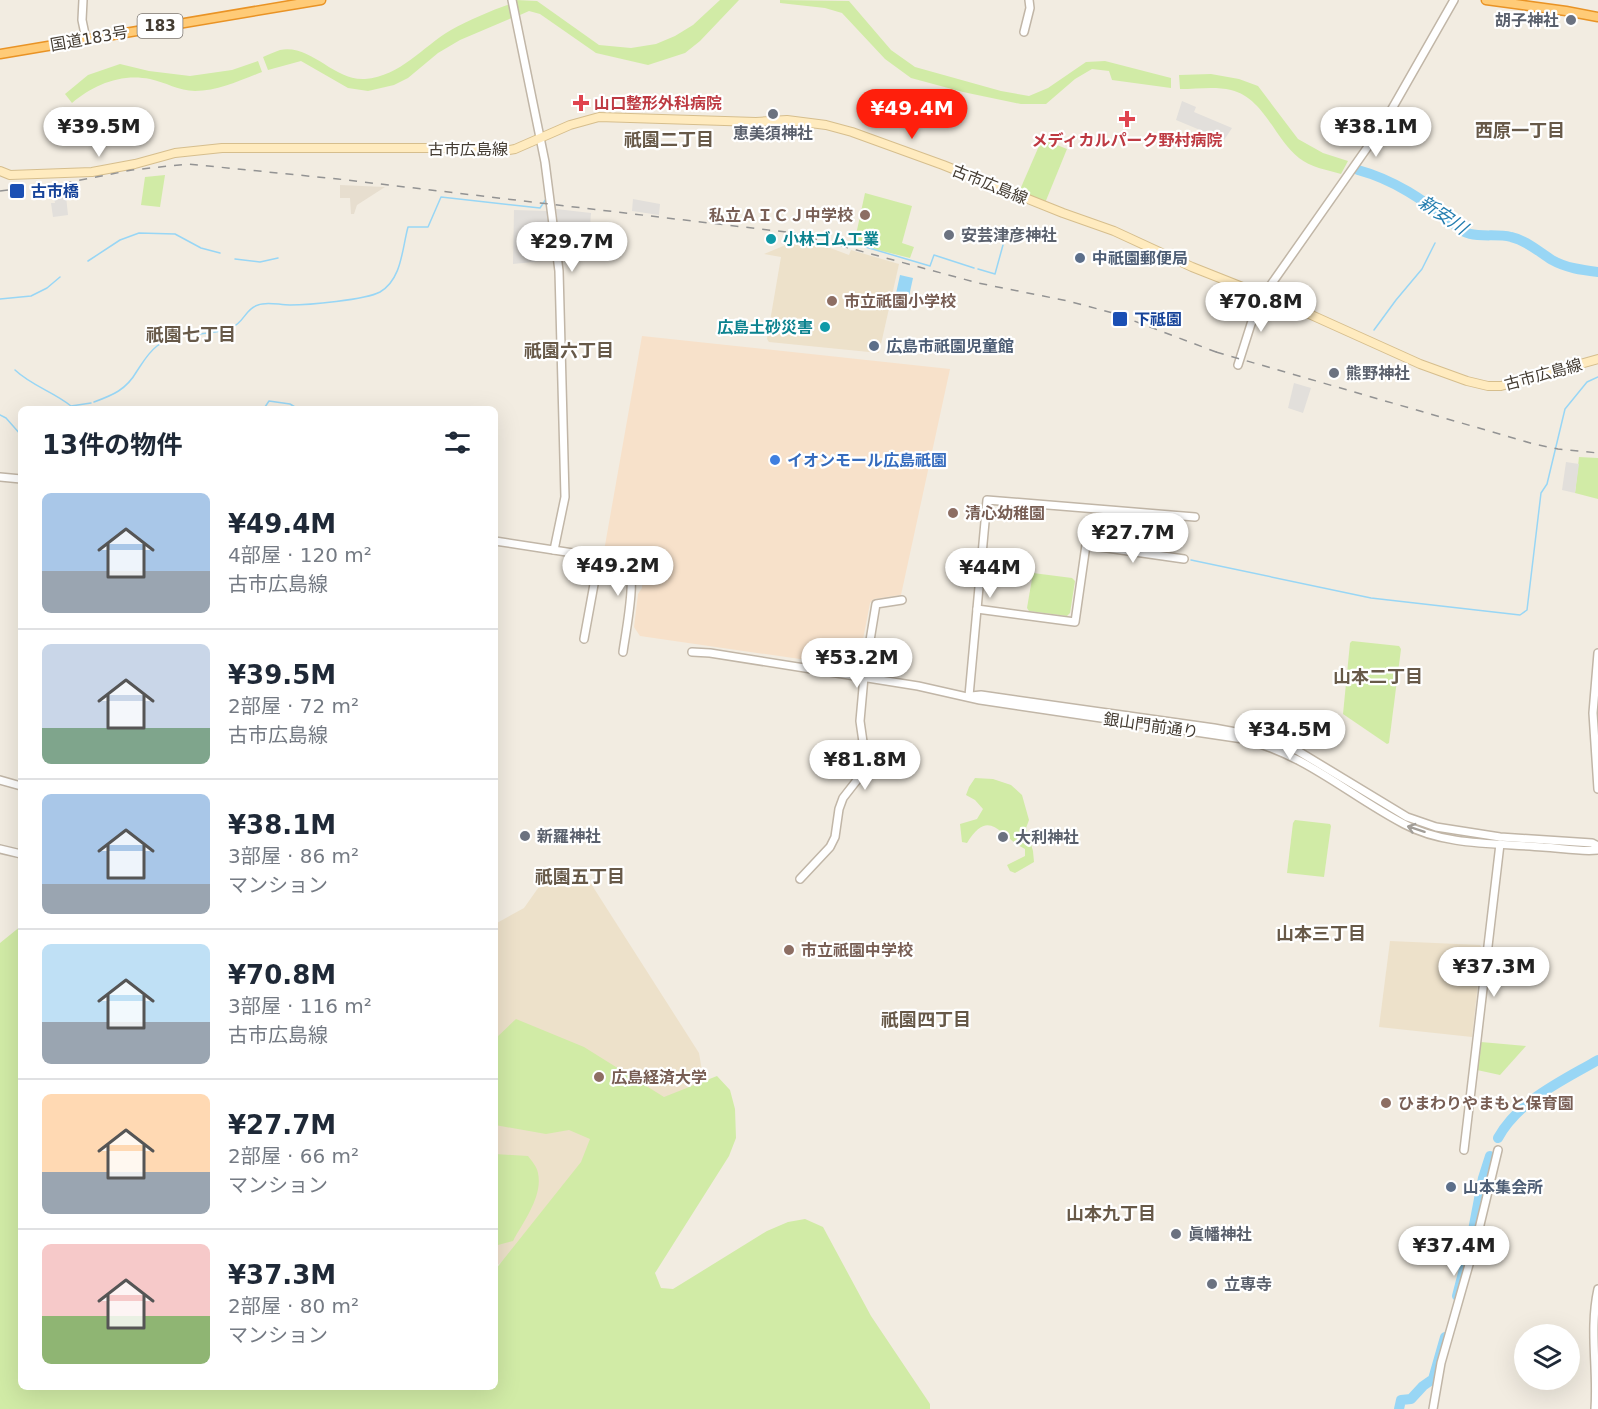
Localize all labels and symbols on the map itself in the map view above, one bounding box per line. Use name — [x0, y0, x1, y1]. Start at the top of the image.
place label: 胡子神社 — [1495, 11, 1559, 30]
marker: 胡子神社 — [1564, 13, 1578, 27]
road number: 183 — [138, 14, 182, 38]
street label: 国道183号 — [49, 22, 129, 55]
pin: ¥49.4M — [863, 89, 961, 140]
marker: 山口整形外科病院 — [572, 94, 590, 112]
place label: 山口整形外科病院 — [594, 94, 722, 113]
pin: ¥39.5M — [50, 107, 148, 158]
marker: 恵美須神社 — [766, 107, 780, 121]
pin: ¥38.1M — [1327, 107, 1425, 158]
marker: メディカルパーク野村病院 — [1118, 110, 1136, 128]
district label: 西原一丁目 — [1475, 120, 1565, 141]
place label: 恵美須神社 — [733, 124, 813, 143]
district label: 祇園二丁目 — [624, 129, 714, 150]
place label: メディカルパーク野村病院 — [1032, 131, 1222, 150]
street label: 古市広島線 — [428, 140, 508, 159]
street label: 古市広島線 — [949, 161, 1030, 208]
marker: 古市橋 — [8, 182, 26, 200]
place label: 古市橋 — [31, 182, 79, 201]
water label: 新安川 — [1415, 191, 1473, 240]
place label: 私立ＡＩＣＪ中学校 — [709, 206, 853, 225]
marker: 私立ＡＩＣＪ中学校 — [858, 208, 872, 222]
pin: ¥29.7M — [523, 222, 621, 273]
place label: 安芸津彦神社 — [961, 226, 1057, 245]
marker: 安芸津彦神社 — [942, 228, 956, 242]
place label: 小林ゴム工業 — [783, 230, 879, 249]
marker: 小林ゴム工業 — [764, 232, 778, 246]
place label: 中祇園郵便局 — [1092, 249, 1188, 268]
marker: 中祇園郵便局 — [1073, 251, 1087, 265]
pin: ¥70.8M — [1212, 282, 1310, 333]
place label: 市立祇園小学校 — [844, 292, 956, 311]
marker: 市立祇園小学校 — [825, 294, 839, 308]
marker: 下祗園 — [1111, 310, 1129, 328]
place label: 下祗園 — [1134, 310, 1182, 329]
place label: 広島土砂災害 — [717, 318, 813, 337]
marker: 広島土砂災害 — [818, 320, 832, 334]
district label: 祇園七丁目 — [146, 324, 236, 345]
place label: 広島市祇園児童館 — [886, 337, 1014, 356]
marker: 広島市祇園児童館 — [867, 339, 881, 353]
district label: 祇園六丁目 — [524, 340, 614, 361]
street label: 古市広島線 — [1502, 355, 1584, 394]
place label: 熊野神社 — [1346, 364, 1410, 383]
marker: 熊野神社 — [1327, 366, 1341, 380]
place label: イオンモール広島祇園 — [787, 451, 947, 470]
marker: イオンモール広島祇園 — [768, 453, 782, 467]
place label: 清心幼稚園 — [965, 504, 1045, 523]
marker: 清心幼稚園 — [946, 506, 960, 520]
pin: ¥27.7M — [1084, 513, 1182, 564]
pin: ¥49.2M — [569, 546, 667, 597]
pin: ¥44M — [954, 548, 1026, 599]
pin: ¥53.2M — [808, 638, 906, 689]
district label: 山本二丁目 — [1333, 666, 1423, 687]
street label: 銀山門前通り — [1102, 709, 1200, 742]
pin: ¥34.5M — [1241, 710, 1339, 761]
pin: ¥81.8M — [816, 740, 914, 791]
one-way arrow — [1407, 822, 1426, 833]
place label: 新羅神社 — [537, 827, 601, 846]
place label: 大利神社 — [1015, 828, 1079, 847]
marker: 新羅神社 — [518, 829, 532, 843]
marker: 大利神社 — [996, 830, 1010, 844]
district label: 祇園五丁目 — [535, 866, 625, 887]
district label: 山本三丁目 — [1276, 923, 1366, 944]
place label: 市立祇園中学校 — [801, 941, 913, 960]
marker: 市立祇園中学校 — [782, 943, 796, 957]
pin: ¥37.3M — [1445, 947, 1543, 998]
district label: 祇園四丁目 — [881, 1009, 971, 1030]
place label: 広島経済大学 — [611, 1068, 707, 1087]
marker: 広島経済大学 — [592, 1070, 606, 1084]
place label: ひまわりやまもと保育園 — [1398, 1094, 1574, 1113]
marker: ひまわりやまもと保育園 — [1379, 1096, 1393, 1110]
place label: 山本集会所 — [1463, 1178, 1543, 1197]
marker: 山本集会所 — [1444, 1180, 1458, 1194]
district label: 山本九丁目 — [1066, 1203, 1156, 1224]
place label: 眞幡神社 — [1188, 1225, 1252, 1244]
pin: ¥37.4M — [1405, 1226, 1503, 1277]
marker: 眞幡神社 — [1169, 1227, 1183, 1241]
place label: 立専寺 — [1224, 1275, 1272, 1294]
marker: 立専寺 — [1205, 1277, 1219, 1291]

